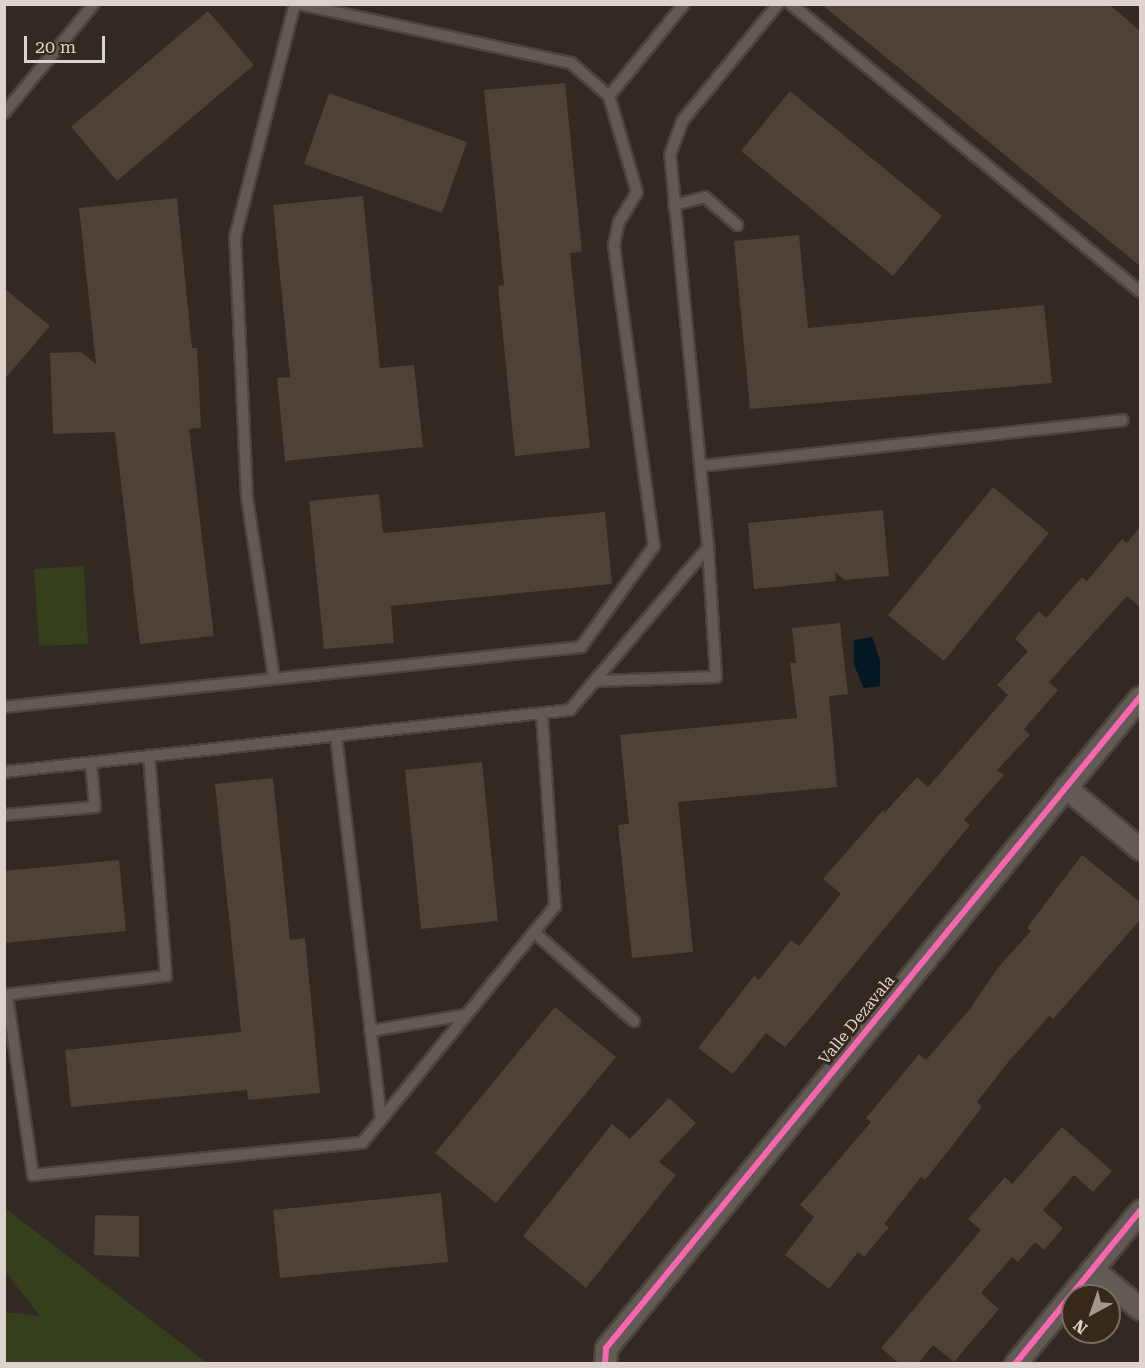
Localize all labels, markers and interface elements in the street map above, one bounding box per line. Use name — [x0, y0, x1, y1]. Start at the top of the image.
scale bar — [27, 24, 108, 62]
text: 20 m — [35, 36, 76, 57]
street label: Valle Dezavala — [815, 971, 899, 1069]
north arrow — [1061, 1284, 1121, 1344]
text: N — [1070, 1315, 1091, 1338]

